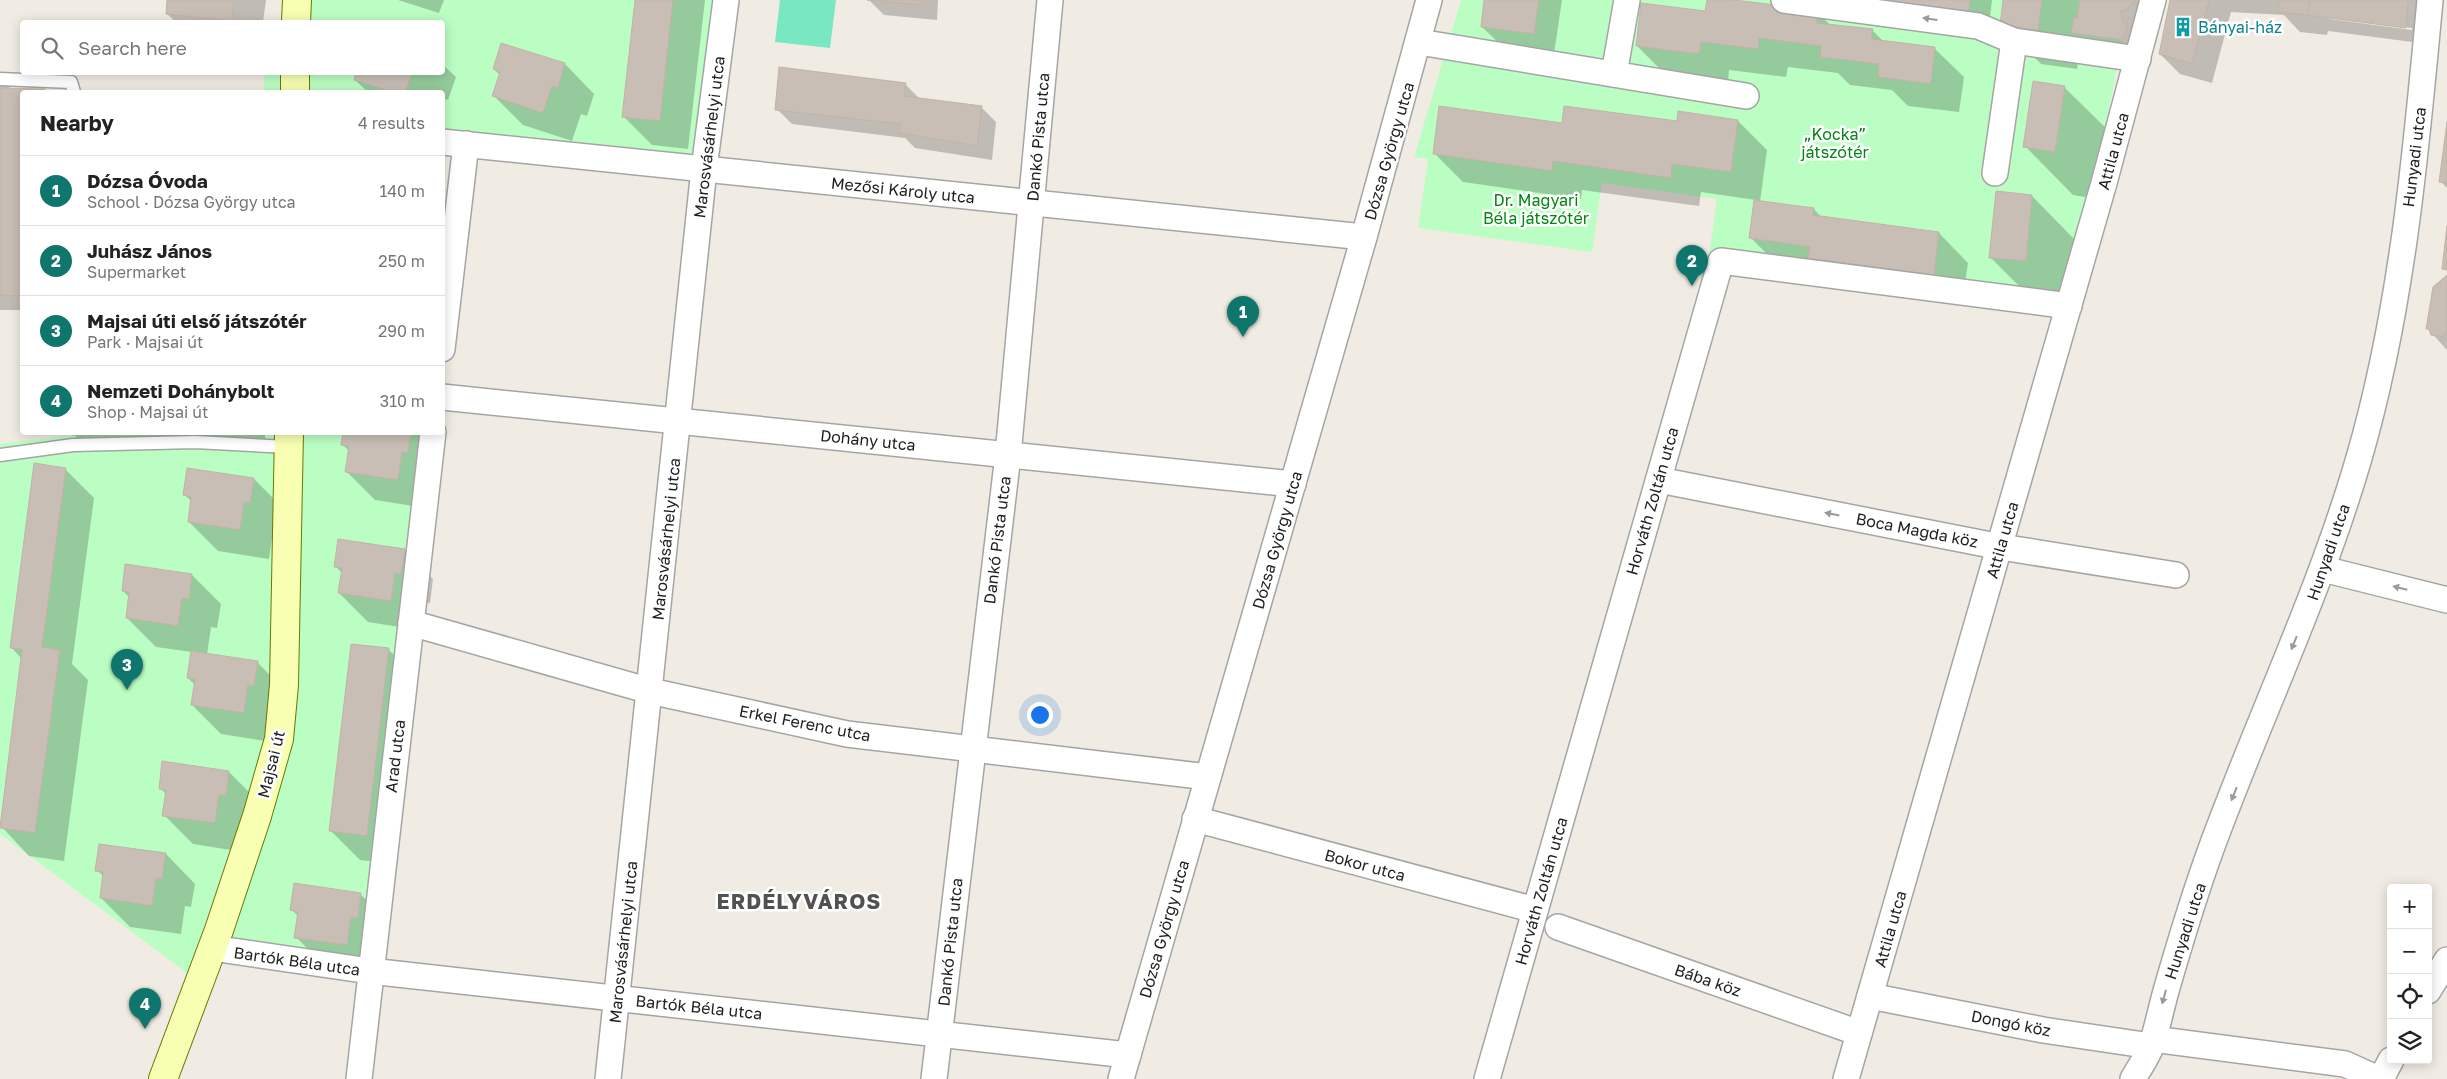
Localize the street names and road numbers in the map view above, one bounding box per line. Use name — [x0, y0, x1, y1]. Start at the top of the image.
street label: Marosvásárhelyi utca — [689, 55, 729, 219]
street label: Dankó Pista utca — [1022, 72, 1054, 202]
street label: Dózsa György utca — [1360, 80, 1418, 222]
street label: Hunyadi utca — [2398, 106, 2430, 208]
street label: Attila utca — [2093, 110, 2133, 192]
street label: Mezősi Károly utca — [830, 172, 976, 208]
street label: Dohány utca — [819, 425, 917, 455]
street label: Horváth Zoltán utca — [1621, 425, 1683, 577]
street label: Marosvásárhelyi utca — [648, 457, 684, 621]
street label: Dózsa György utca — [1248, 469, 1306, 611]
street label: Dankó Pista utca — [979, 475, 1015, 605]
street label: Attila utca — [1981, 499, 2023, 581]
street label: Hunyadi utca — [2302, 501, 2354, 603]
street label: Boca Magda köz — [1854, 508, 1980, 552]
street label: Erkel Ferenc utca — [738, 700, 872, 746]
street label: Arad utca — [381, 718, 409, 794]
street label: Majsai út — [253, 728, 289, 800]
street label: Horváth Zoltán utca — [1510, 815, 1572, 967]
street label: Bokor utca — [1322, 845, 1408, 885]
street label: Dózsa György utca — [1135, 858, 1193, 1000]
street label: Marosvásárhelyi utca — [605, 860, 641, 1024]
street label: Dankó Pista utca — [933, 877, 967, 1007]
street label: Hunyadi utca — [2160, 880, 2210, 982]
street label: Attila utca — [1869, 888, 1911, 970]
street label: Bartók Béla utca — [233, 942, 361, 980]
street label: Bába köz — [1672, 959, 1744, 1001]
street label: Bartók Béla utca — [635, 990, 763, 1024]
street label: Dongó köz — [1970, 1005, 2052, 1041]

